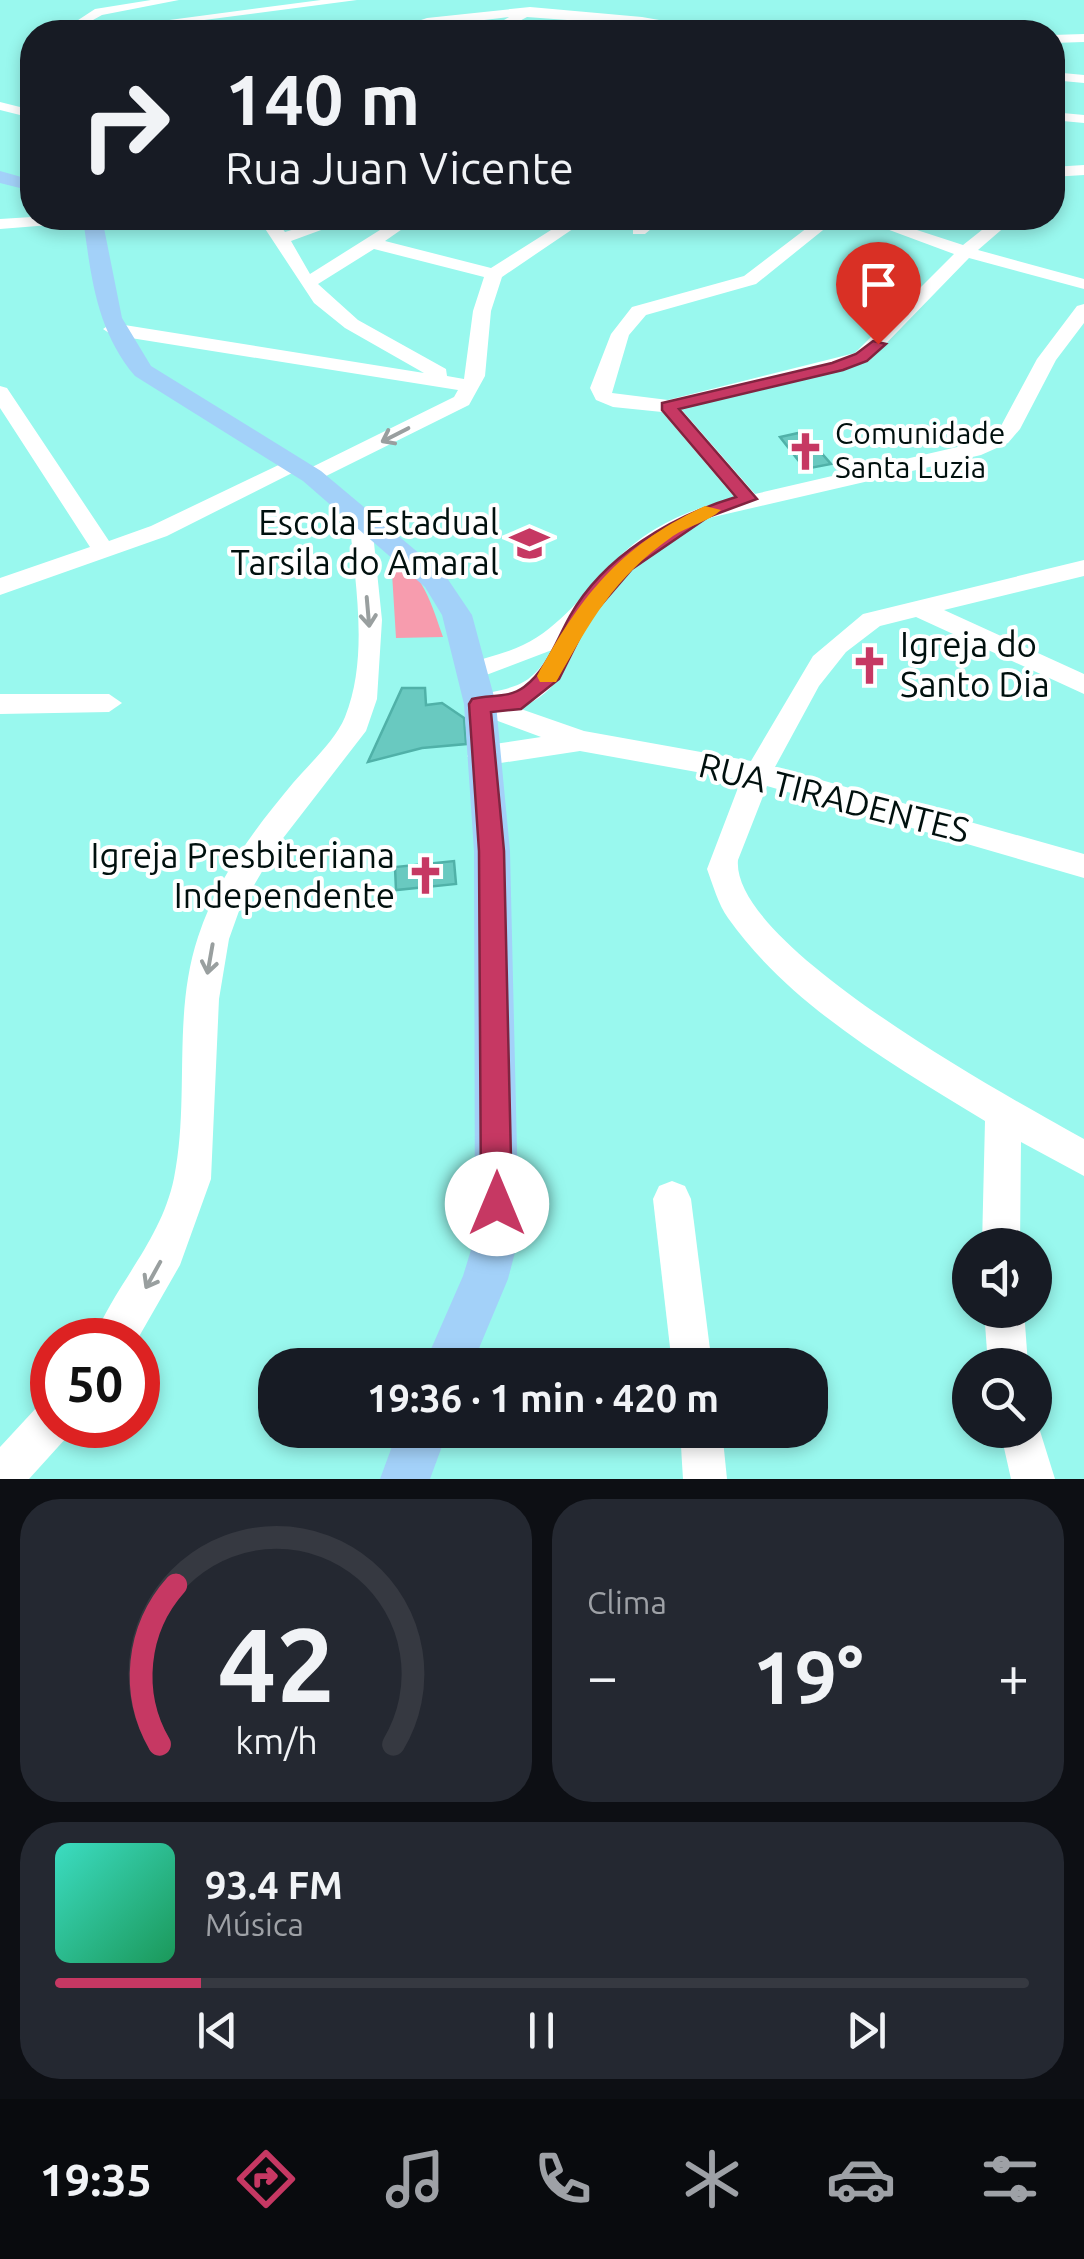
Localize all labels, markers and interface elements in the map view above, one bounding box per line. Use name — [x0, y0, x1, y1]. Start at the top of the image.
icon: right — [60, 60, 190, 190]
text: 140 m — [225, 60, 420, 138]
text: Rua Juan Vicente — [225, 142, 574, 193]
pin — [836, 242, 921, 345]
icon: arrive — [851, 257, 906, 312]
place label: Comunidade Santa Luzia — [835, 416, 1005, 484]
one-way arrow — [380, 426, 410, 445]
church icon: Comunidade Santa Luzia — [784, 430, 826, 472]
place label: Escola Estadual Tarsila do Amaral — [230, 502, 499, 582]
school or university icon: Escola Estadual Tarsila do Amaral — [508, 522, 550, 564]
one-way arrow — [358, 595, 377, 627]
place label: Igreja do Santo Dia — [900, 624, 1050, 704]
church icon: Igreja do Santo Dia — [849, 644, 891, 686]
street label: RUA TIRADENTES — [695, 744, 974, 850]
place label: Igreja Presbiteriana Independente — [90, 835, 395, 915]
church icon: Igreja Presbiteriana Independente — [404, 855, 446, 897]
one-way arrow — [200, 942, 219, 975]
position arrow — [445, 1152, 549, 1256]
map controls — [952, 1228, 1052, 1448]
button: sound — [952, 1228, 1052, 1328]
one-way arrow — [143, 1260, 163, 1289]
speed limit sign: 50 — [30, 1318, 160, 1448]
button: search — [952, 1348, 1052, 1448]
text: 19:36 · 1 min · 420 m — [367, 1377, 719, 1419]
text: Clima — [587, 1584, 667, 1620]
text: 42 — [217, 1605, 335, 1722]
text: 19° — [752, 1634, 864, 1718]
text: − — [587, 1645, 618, 1706]
text: + — [998, 1645, 1029, 1706]
text: km/h — [235, 1721, 317, 1761]
text: 93.4 FM — [205, 1864, 343, 1906]
text: Música — [205, 1906, 304, 1942]
icon: previous — [190, 2003, 245, 2058]
icon: pause — [514, 2003, 569, 2058]
icon: next — [839, 2003, 894, 2058]
icon: directions — [231, 2144, 301, 2214]
icon: music — [380, 2144, 450, 2214]
icon: phone — [528, 2144, 598, 2214]
icon: climate — [677, 2144, 747, 2214]
icon: car — [826, 2144, 896, 2214]
icon: filters — [975, 2144, 1045, 2214]
text: 19:35 — [39, 2154, 152, 2205]

